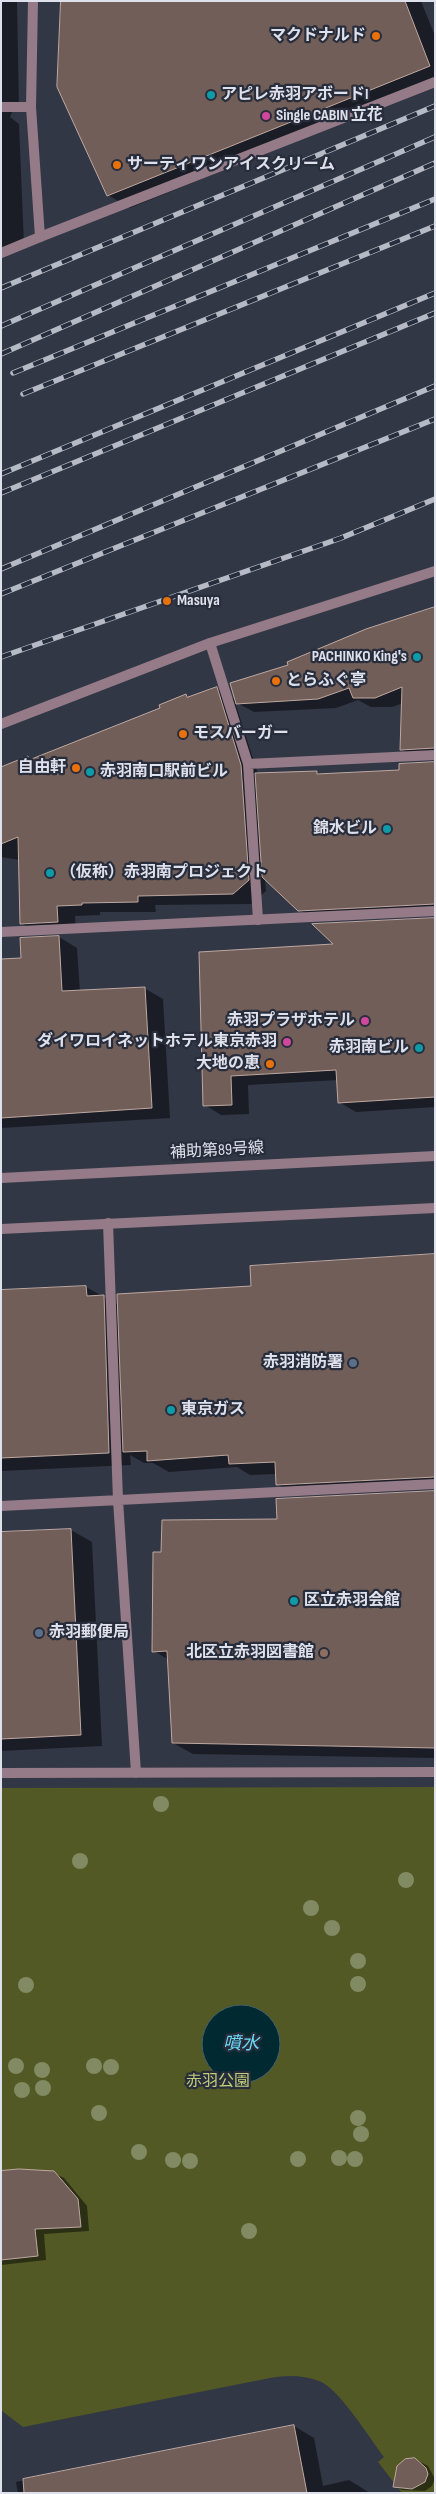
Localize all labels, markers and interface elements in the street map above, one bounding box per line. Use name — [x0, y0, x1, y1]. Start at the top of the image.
place label: マクドナルド — [270, 26, 366, 46]
marker: マクドナルド — [370, 30, 382, 42]
place label: アピレ赤羽アボードI — [221, 85, 369, 105]
marker: アピレ赤羽アボードI — [205, 89, 217, 101]
place label: Single CABIN 立花 — [276, 106, 383, 126]
marker: Single CABIN 立花 — [260, 110, 272, 122]
place label: サーティワンアイスクリーム — [127, 155, 335, 175]
marker: サーティワンアイスクリーム — [111, 159, 123, 171]
place label: Masuya — [177, 591, 220, 611]
marker: Masuya — [161, 595, 173, 607]
place label: PACHINKO King's — [312, 647, 407, 667]
marker: PACHINKO King's — [411, 651, 423, 663]
place label: とらふぐ亭 — [286, 671, 366, 691]
marker: とらふぐ亭 — [270, 675, 282, 687]
place label: モスバーガー — [193, 724, 289, 744]
marker: モスバーガー — [177, 728, 189, 740]
place label: 自由軒 — [18, 758, 66, 778]
marker: 自由軒 — [70, 762, 82, 774]
place label: 赤羽南口駅前ビル — [100, 762, 228, 782]
marker: 赤羽南口駅前ビル — [84, 766, 96, 778]
place label: 錦水ビル — [313, 819, 377, 839]
marker: 錦水ビル — [381, 823, 393, 835]
place label: （仮称）赤羽南プロジェクト — [60, 863, 268, 883]
marker: （仮称）赤羽南プロジェクト — [44, 867, 56, 879]
place label: 赤羽プラザホテル — [227, 1011, 355, 1031]
marker: 赤羽プラザホテル — [359, 1015, 371, 1027]
place label: ダイワロイネットホテル東京赤羽 — [37, 1032, 277, 1052]
marker: ダイワロイネットホテル東京赤羽 — [281, 1036, 293, 1048]
place label: 赤羽南ビル — [329, 1038, 409, 1058]
marker: 赤羽南ビル — [413, 1042, 425, 1054]
place label: 大地の恵 — [196, 1054, 260, 1074]
marker: 大地の恵 — [264, 1058, 276, 1070]
street label: 補助第89号線 — [170, 1139, 264, 1163]
place label: 赤羽消防署 — [263, 1353, 343, 1373]
marker: 赤羽消防署 — [347, 1357, 359, 1369]
place label: 東京ガス — [181, 1400, 245, 1420]
marker: 東京ガス — [165, 1404, 177, 1416]
place label: 区立赤羽会館 — [304, 1591, 400, 1611]
marker: 区立赤羽会館 — [288, 1595, 300, 1607]
place label: 赤羽郵便局 — [49, 1623, 129, 1643]
marker: 赤羽郵便局 — [33, 1627, 45, 1639]
place label: 北区立赤羽図書館 — [186, 1643, 314, 1663]
marker: 北区立赤羽図書館 — [318, 1647, 330, 1659]
water label: 噴水 — [223, 2033, 259, 2055]
park label: 赤羽公園 — [186, 2072, 250, 2092]

